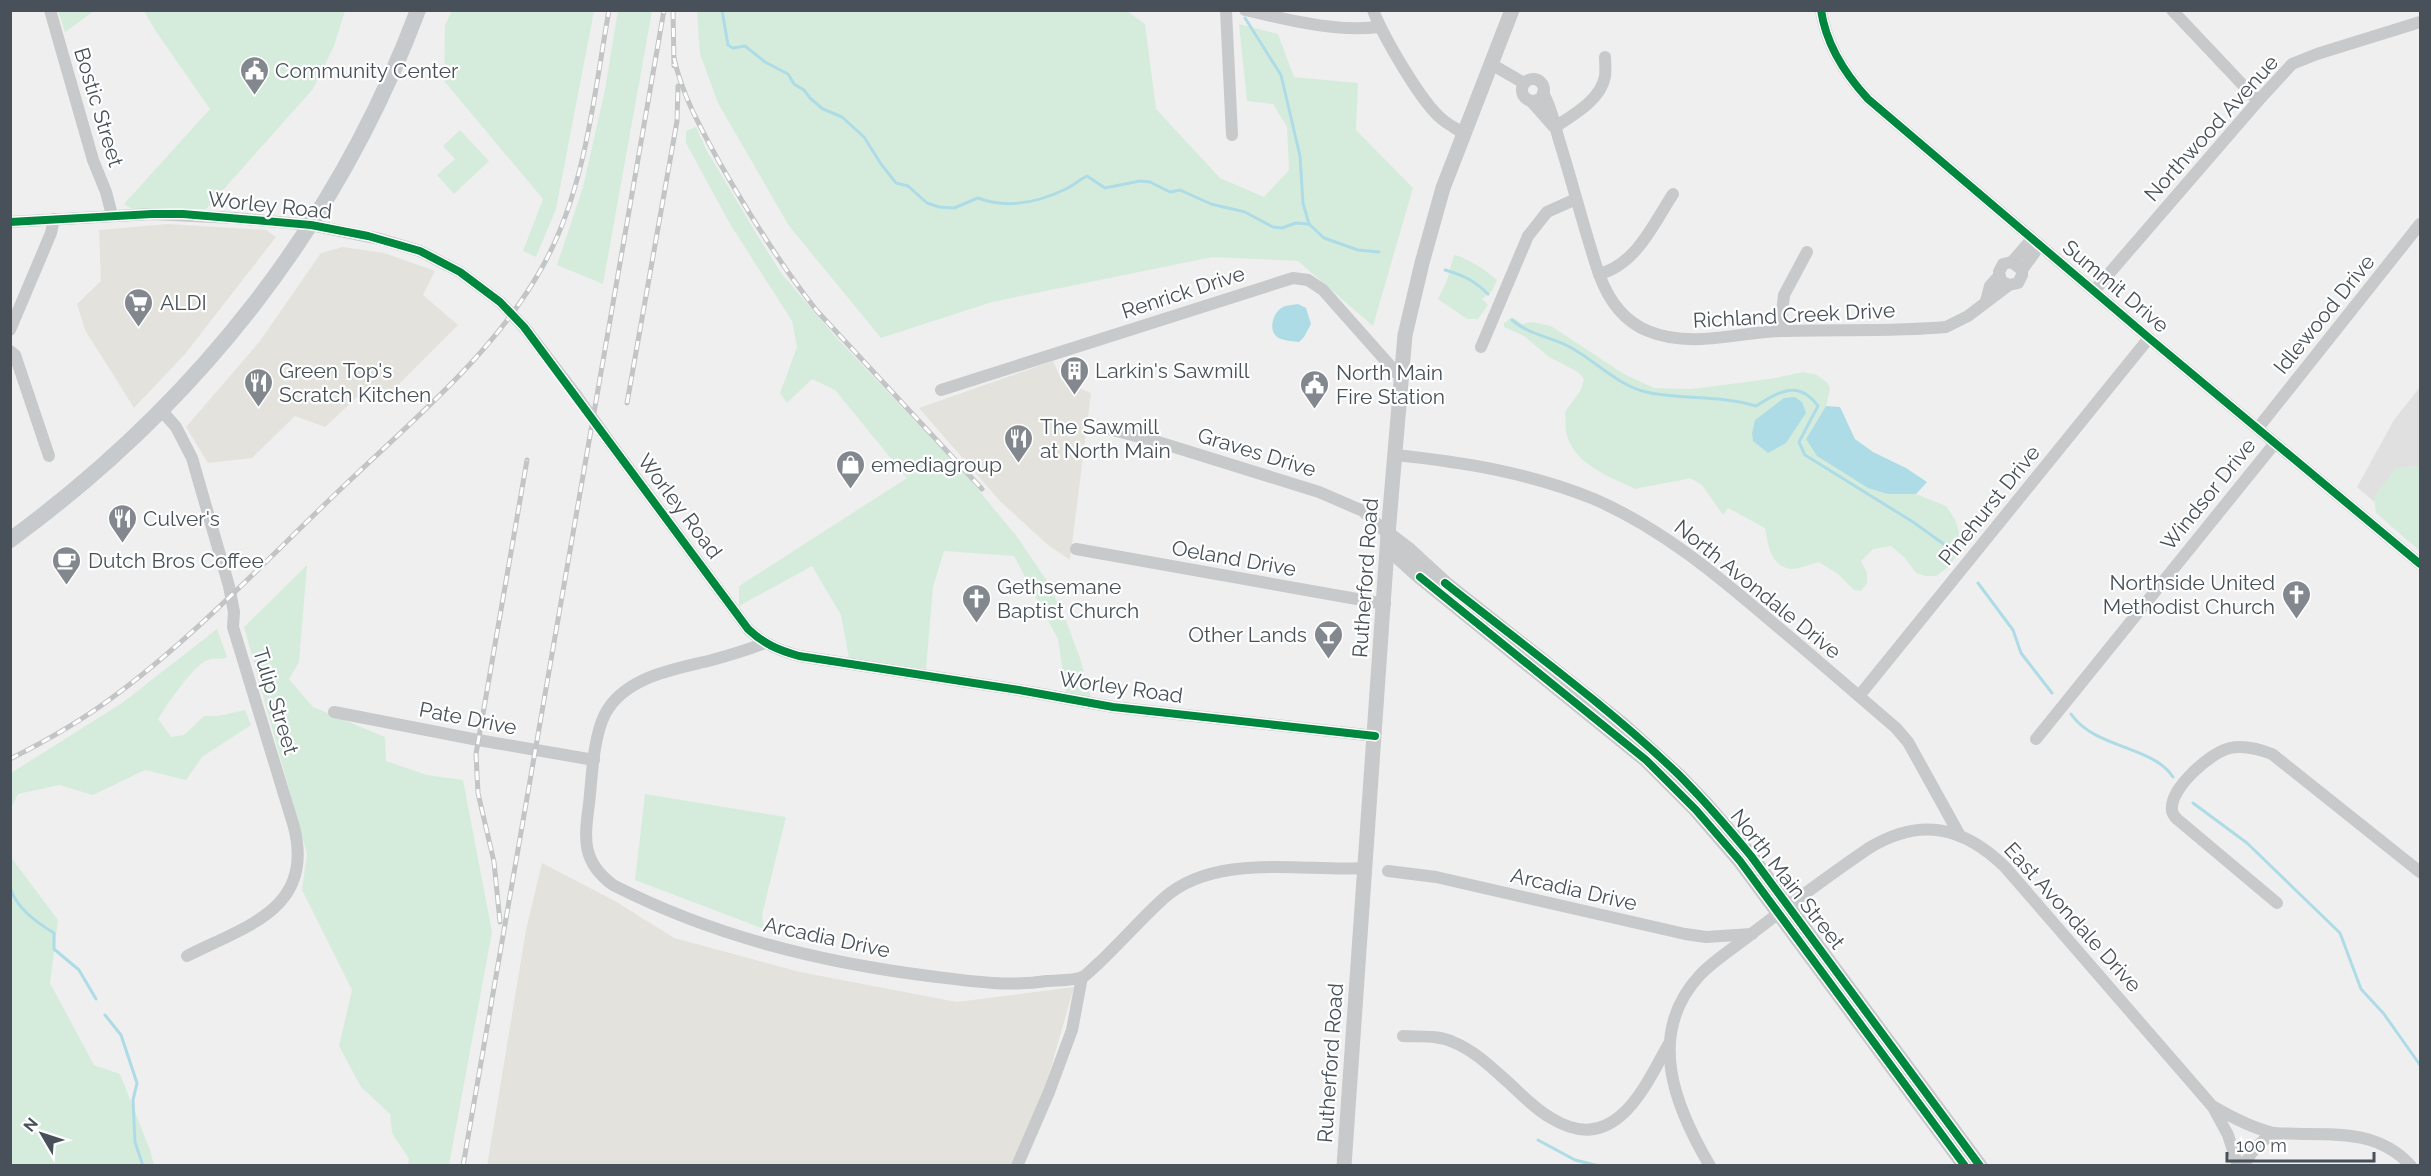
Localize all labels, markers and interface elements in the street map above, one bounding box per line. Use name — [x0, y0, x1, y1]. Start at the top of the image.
street label: Bostic Street — [69, 44, 129, 170]
street label: Northwood Avenue — [2139, 50, 2283, 206]
public building icon: Community Center — [238, 54, 270, 96]
place label: Community Center — [275, 58, 459, 83]
street label: Worley Road — [207, 186, 333, 224]
street label: Summit Drive — [2058, 234, 2174, 338]
street label: Idlewood Drive — [2268, 249, 2380, 379]
street label: Renrick Drive — [1118, 260, 1248, 324]
supermarket icon: ALDI — [123, 286, 155, 328]
place label: ALDI — [160, 290, 207, 315]
street label: Richland Creek Drive — [1692, 297, 1896, 333]
building icon: Larkin's Sawmill — [1058, 354, 1090, 396]
place label: Green Top's Scratch Kitchen — [279, 358, 431, 407]
place label: Larkin's Sawmill — [1095, 358, 1250, 383]
place label: North Main Fire Station — [1336, 360, 1445, 409]
restaurant icon: Green Top's Scratch Kitchen — [242, 366, 274, 408]
public building icon: North Main Fire Station — [1299, 368, 1331, 410]
place label: The Sawmill at North Main — [1040, 414, 1171, 463]
restaurant icon: The Sawmill at North Main — [1003, 422, 1035, 464]
street label: Graves Drive — [1195, 422, 1319, 482]
street label: Windsor Drive — [2155, 433, 2261, 555]
street label: Pinehurst Drive — [1933, 440, 2045, 570]
shop icon: emediagroup — [834, 448, 866, 490]
street label: Worley Road — [632, 449, 728, 563]
place label: emediagroup — [871, 452, 1002, 477]
street label: Rutherford Road — [1347, 497, 1383, 659]
restaurant icon: Culver's — [106, 502, 138, 544]
place label: Culver's — [143, 506, 220, 531]
street label: North Avondale Drive — [1670, 514, 1846, 664]
street label: Oeland Drive — [1170, 535, 1298, 581]
cafe icon: Dutch Bros Coffee — [51, 544, 83, 586]
place label: Dutch Bros Coffee — [88, 548, 264, 573]
place label: Northside United Methodist Church — [2103, 570, 2275, 619]
place label: Gethsemane Baptist Church — [997, 574, 1139, 623]
church icon: Northside United Methodist Church — [2280, 578, 2312, 620]
church icon: Gethsemane Baptist Church — [960, 582, 992, 624]
bar icon: Other Lands — [1312, 618, 1344, 660]
place label: Other Lands — [1188, 622, 1307, 647]
street label: Tulip Street — [248, 645, 304, 757]
street label: Worley Road — [1058, 666, 1184, 708]
street label: Pate Drive — [417, 696, 519, 740]
street label: North Main Street — [1726, 804, 1850, 954]
street label: East Avondale Drive — [1999, 837, 2147, 997]
street label: Arcadia Drive — [1508, 862, 1640, 916]
street label: Arcadia Drive — [761, 911, 893, 963]
street label: Rutherford Road — [1312, 982, 1348, 1144]
north arrow — [12, 1104, 72, 1164]
text: N — [20, 1114, 42, 1136]
scale bar — [2227, 1125, 2374, 1163]
text: 100 m — [2236, 1135, 2287, 1156]

